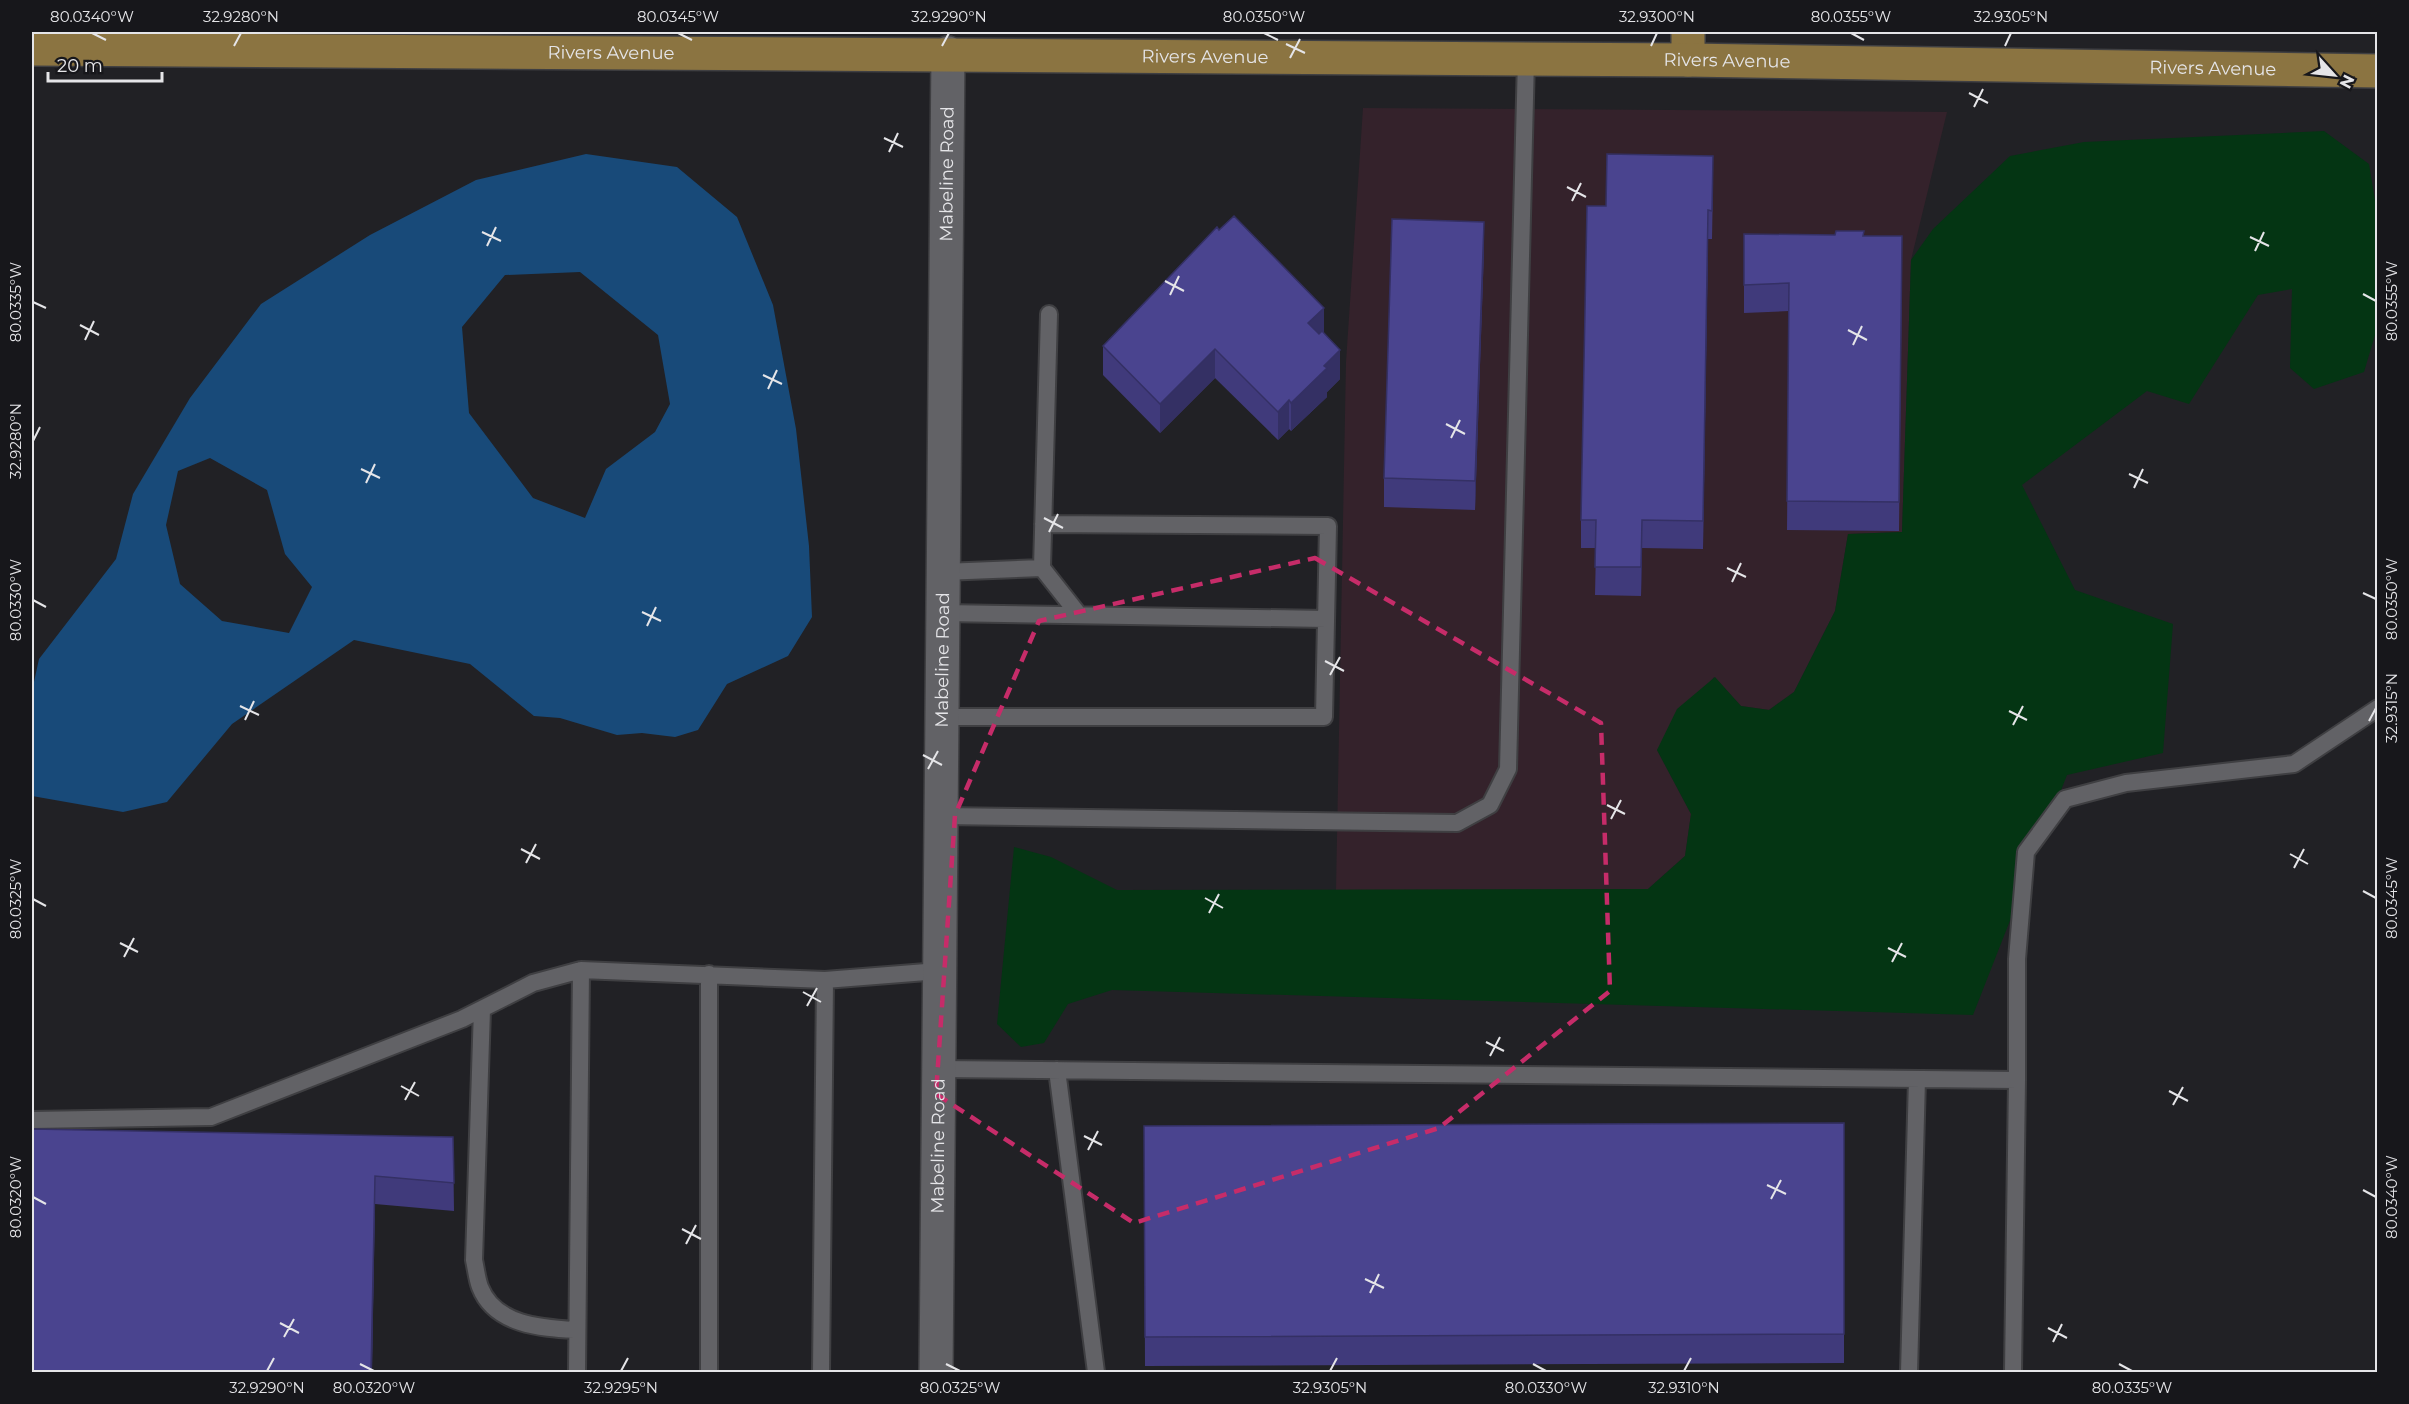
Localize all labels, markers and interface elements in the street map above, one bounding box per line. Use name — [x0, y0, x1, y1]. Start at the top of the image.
text: 80.0340°W — [50, 7, 134, 26]
text: 32.9280°N — [203, 7, 279, 26]
text: 80.0345°W — [637, 7, 719, 26]
text: 32.9290°N — [911, 7, 987, 26]
text: 80.0350°W — [1223, 7, 1305, 26]
text: 32.9300°N — [1619, 7, 1695, 26]
text: 80.0355°W — [1811, 7, 1892, 26]
text: 32.9305°N — [1974, 7, 2048, 26]
street label: Rivers Avenue — [547, 41, 675, 64]
scale bar — [48, 45, 162, 83]
street label: Rivers Avenue — [1141, 45, 1269, 68]
north arrow — [2304, 45, 2364, 105]
street label: Rivers Avenue — [1663, 49, 1791, 73]
text: 20 m — [57, 55, 103, 77]
street label: Rivers Avenue — [2149, 56, 2277, 80]
text: N — [2336, 72, 2358, 92]
street label: Mabeline Road — [935, 106, 959, 242]
text: 80.0355°W — [2382, 260, 2401, 341]
text: 80.0335°W — [6, 261, 25, 342]
text: 32.9280°N — [6, 403, 25, 479]
text: 80.0350°W — [2382, 558, 2401, 640]
text: 80.0330°W — [6, 559, 25, 641]
street label: Mabeline Road — [931, 592, 954, 728]
text: 32.9315°N — [2382, 673, 2401, 743]
text: 80.0345°W — [2382, 857, 2401, 939]
text: 80.0325°W — [6, 858, 25, 939]
street label: Mabeline Road — [926, 1078, 950, 1214]
text: 80.0340°W — [2382, 1155, 2401, 1239]
text: 80.0320°W — [6, 1156, 25, 1238]
text: 32.9290°N — [229, 1378, 305, 1397]
text: 80.0320°W — [333, 1378, 415, 1397]
text: 32.9295°N — [584, 1378, 658, 1397]
text: 80.0325°W — [920, 1378, 1001, 1397]
text: 32.9305°N — [1293, 1378, 1367, 1397]
text: 80.0330°W — [1505, 1378, 1587, 1397]
text: 32.9310°N — [1648, 1378, 1720, 1397]
text: 80.0335°W — [2092, 1378, 2173, 1397]

